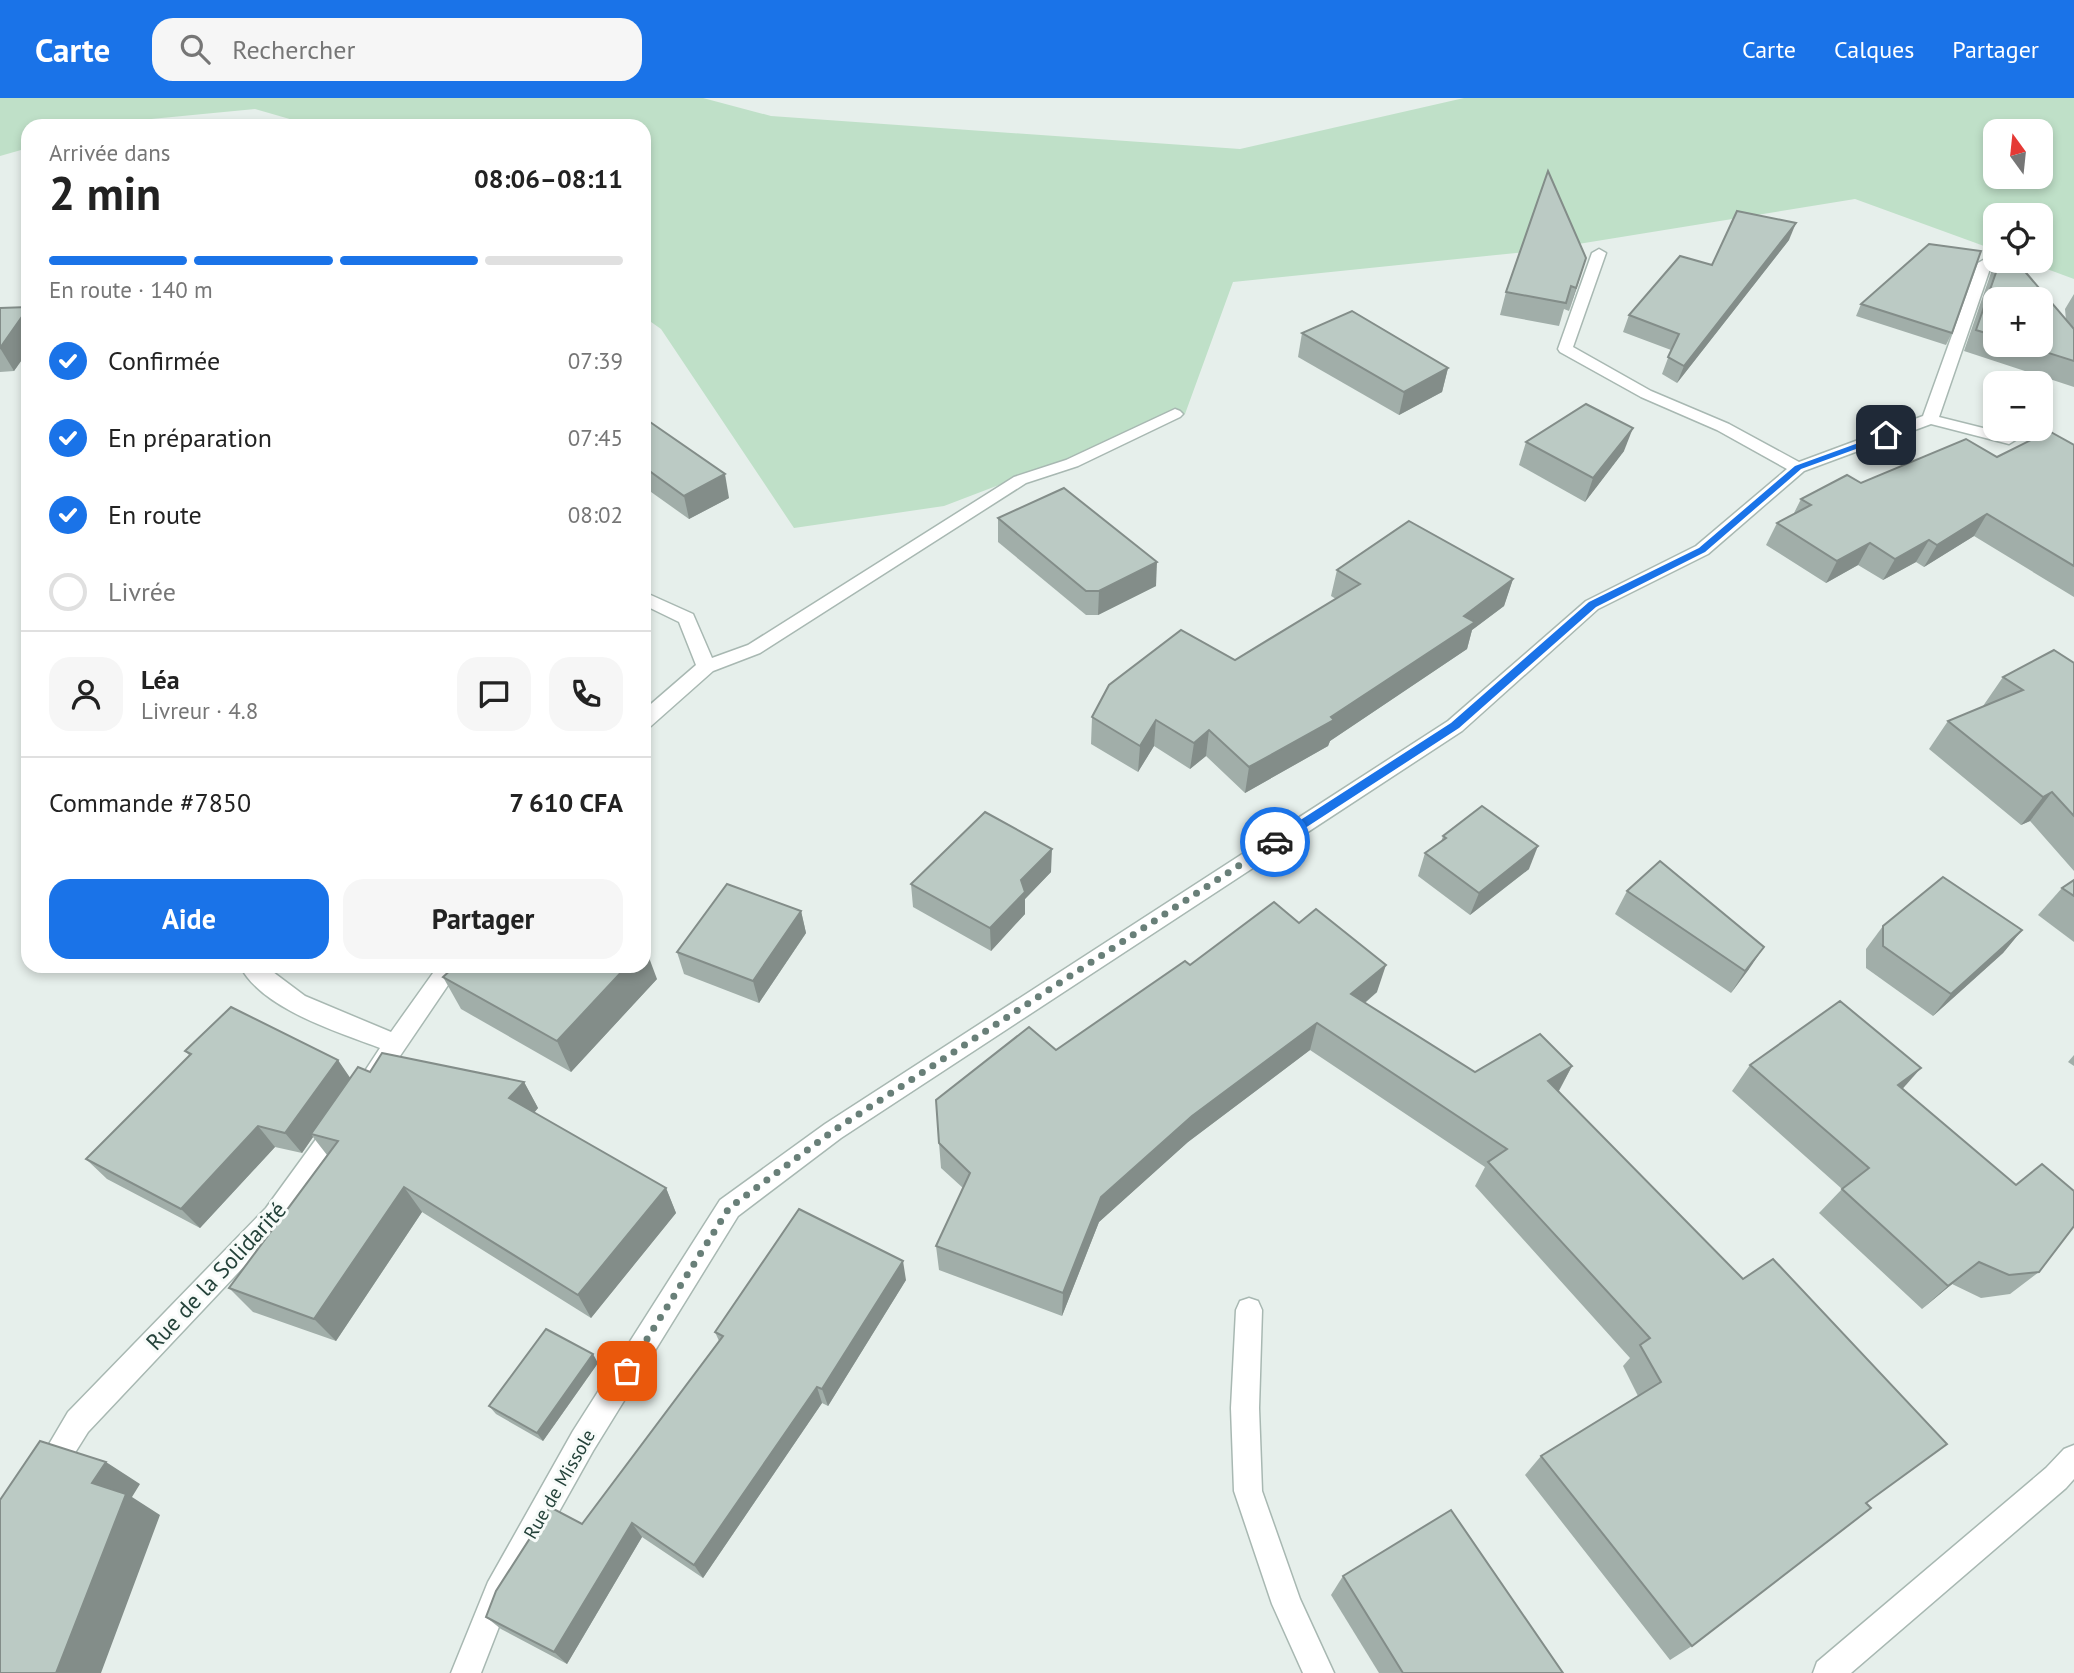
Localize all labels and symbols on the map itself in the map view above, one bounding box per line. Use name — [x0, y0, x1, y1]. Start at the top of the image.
north arrow — [1983, 119, 2053, 189]
pin — [1856, 405, 1916, 465]
courier — [1240, 807, 1310, 877]
street label: Rue de la Solidarité — [139, 1195, 292, 1356]
pin — [597, 1341, 657, 1401]
street label: Rue de Missole — [518, 1425, 600, 1543]

